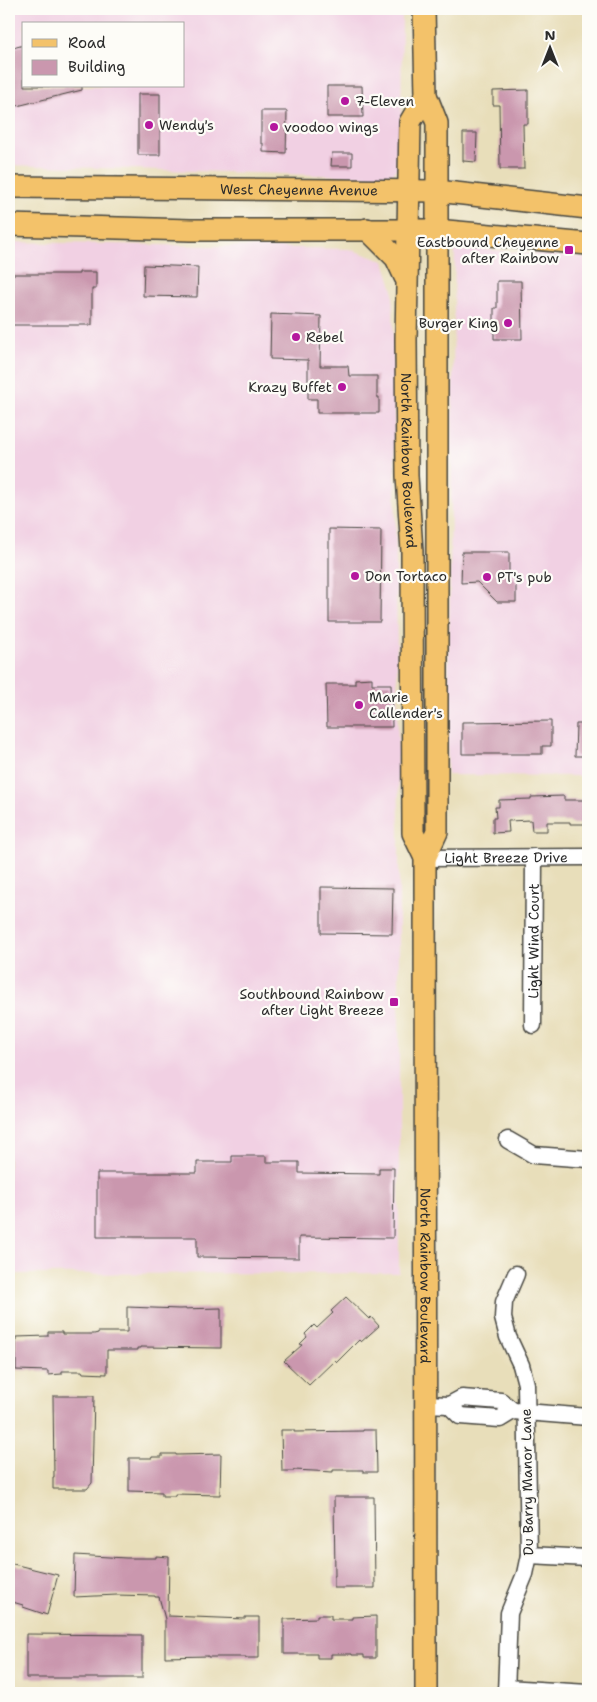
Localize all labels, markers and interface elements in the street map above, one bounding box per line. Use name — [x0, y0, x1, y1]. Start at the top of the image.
legend — [22, 22, 185, 88]
north arrow — [524, 22, 574, 72]
text: N — [544, 26, 556, 44]
text: Road — [68, 33, 106, 53]
text: Building — [68, 57, 125, 77]
place label: 7-Eleven — [355, 92, 414, 110]
marker: 7-Eleven — [339, 95, 351, 107]
place label: Wendy's — [159, 116, 214, 134]
place label: voodoo wings — [284, 118, 379, 136]
marker: Wendy's — [143, 119, 155, 131]
marker: voodoo wings — [268, 121, 280, 133]
street label: West Cheyenne Avenue — [220, 180, 378, 199]
place label: Eastbound Cheyenne after Rainbow — [417, 233, 559, 267]
marker: Eastbound Cheyenne after Rainbow — [563, 244, 575, 256]
place label: Burger King — [419, 314, 498, 332]
marker: Burger King — [502, 317, 514, 329]
place label: Rebel — [306, 328, 344, 346]
marker: Rebel — [290, 331, 302, 343]
street label: North Rainbow Boulevard — [397, 373, 421, 549]
place label: Krazy Buffet — [248, 378, 332, 396]
marker: Krazy Buffet — [336, 381, 348, 393]
place label: Don Tortaco — [365, 567, 447, 585]
place label: PT's pub — [497, 568, 552, 586]
marker: Don Tortaco — [349, 570, 361, 582]
marker: PT's pub — [481, 571, 493, 583]
place label: Marie Callender's — [369, 688, 443, 722]
marker: Marie Callender's — [353, 699, 365, 711]
street label: Light Breeze Drive — [444, 848, 568, 867]
street label: Light Wind Court — [524, 883, 543, 999]
place label: Southbound Rainbow after Light Breeze — [239, 985, 384, 1019]
marker: Southbound Rainbow after Light Breeze — [388, 996, 400, 1008]
street label: North Rainbow Boulevard — [416, 1188, 435, 1364]
street label: Du Barry Manor Lane — [517, 1408, 537, 1556]

